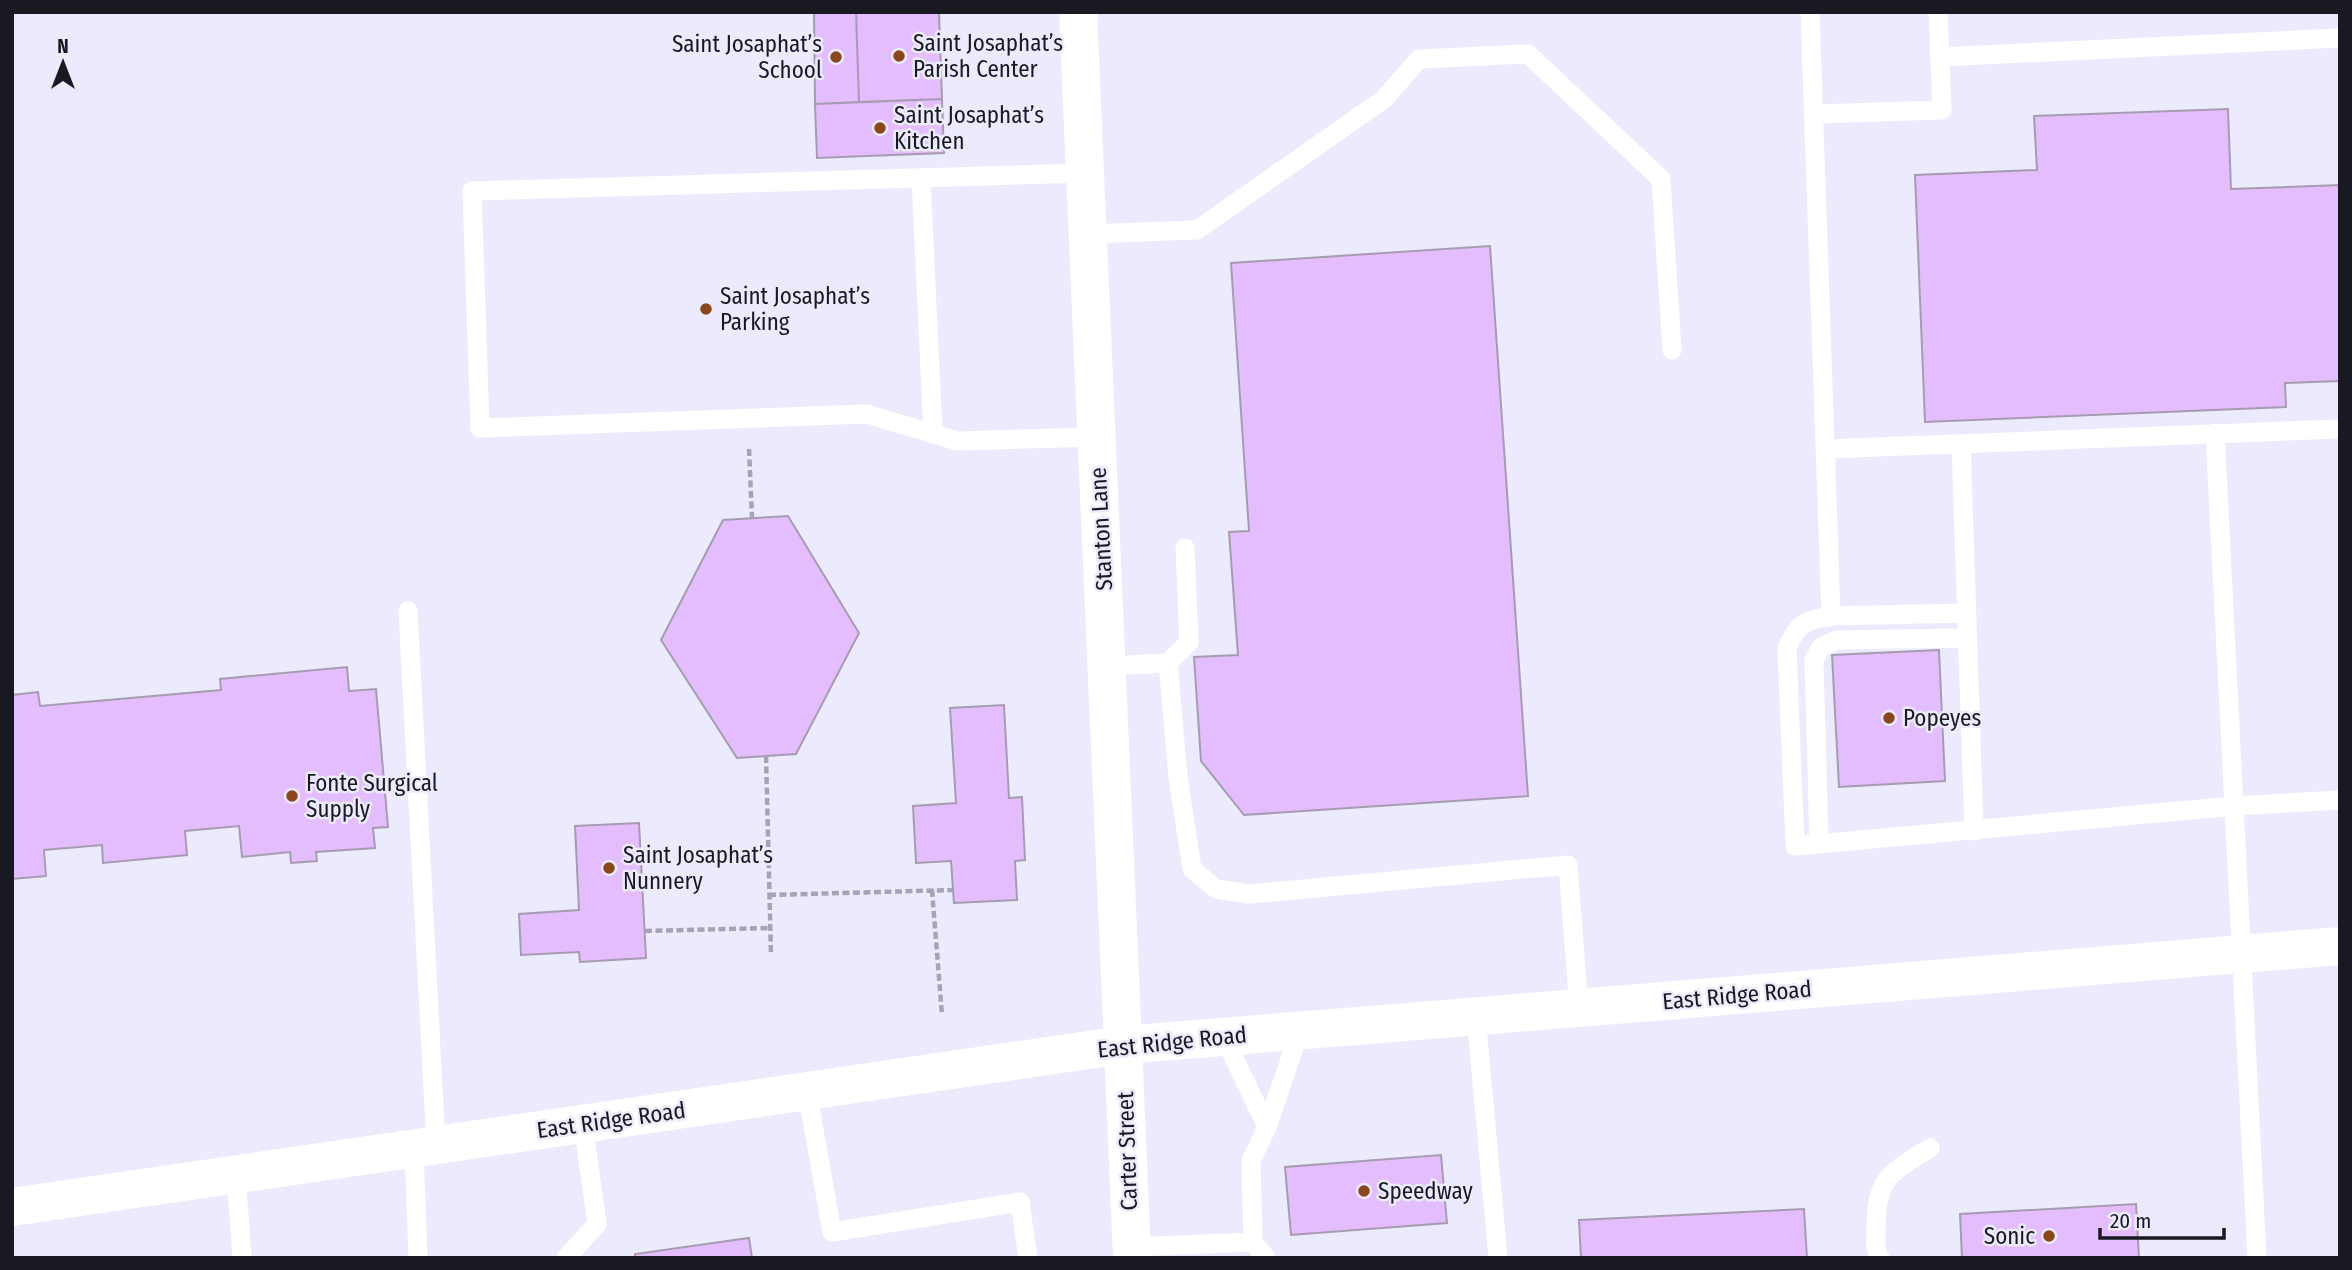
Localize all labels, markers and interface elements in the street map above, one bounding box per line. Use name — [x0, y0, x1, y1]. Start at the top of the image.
north arrow — [28, 28, 98, 98]
place label: Saint Josaphat’s Parish Center — [913, 29, 1063, 83]
place label: Saint Josaphat’s School — [672, 30, 822, 84]
text: N — [57, 35, 69, 58]
marker: Saint Josaphat’s Parish Center — [891, 48, 907, 64]
marker: Saint Josaphat’s School — [828, 49, 844, 65]
place label: Saint Josaphat’s Kitchen — [894, 101, 1044, 155]
marker: Saint Josaphat’s Kitchen — [872, 120, 888, 136]
place label: Saint Josaphat’s Parking — [720, 282, 870, 336]
marker: Saint Josaphat’s Parking — [698, 301, 714, 317]
street label: Stanton Lane — [1084, 466, 1118, 592]
place label: Popeyes — [1903, 704, 1981, 732]
marker: Popeyes — [1881, 710, 1897, 726]
place label: Fonte Surgical Supply — [306, 769, 438, 823]
marker: Fonte Surgical Supply — [284, 788, 300, 804]
place label: Saint Josaphat’s Nunnery — [623, 841, 773, 895]
marker: Saint Josaphat’s Nunnery — [601, 860, 617, 876]
street label: East Ridge Road — [1661, 975, 1813, 1015]
street label: East Ridge Road — [1096, 1020, 1248, 1064]
street label: Carter Street — [1111, 1090, 1143, 1211]
street label: East Ridge Road — [535, 1096, 687, 1144]
place label: Speedway — [1378, 1177, 1473, 1205]
marker: Speedway — [1356, 1183, 1372, 1199]
scale bar — [2100, 1196, 2224, 1240]
text: 20 m — [2110, 1208, 2151, 1234]
place label: Sonic — [1984, 1222, 2035, 1250]
marker: Sonic — [2041, 1228, 2057, 1244]

